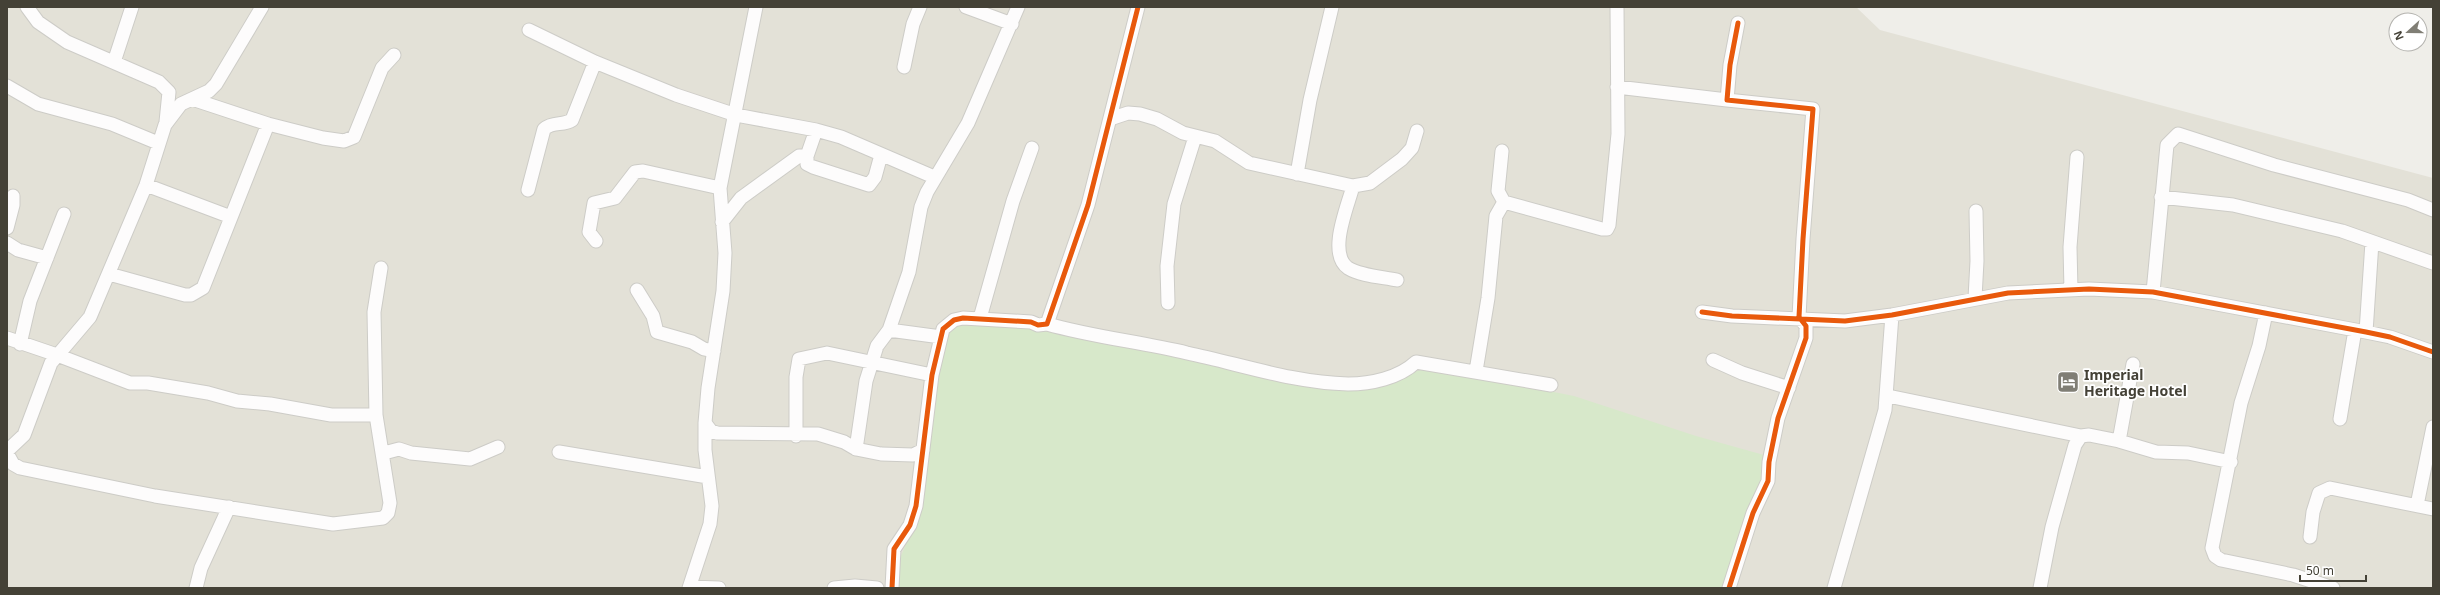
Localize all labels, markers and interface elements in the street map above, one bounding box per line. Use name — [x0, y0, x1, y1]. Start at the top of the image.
north arrow — [2388, 12, 2428, 52]
text: N — [2390, 29, 2407, 43]
place label: Imperial Heritage Hotel — [2084, 365, 2187, 400]
hotel icon: Imperial Heritage Hotel — [2055, 369, 2081, 395]
scale bar — [2300, 557, 2366, 583]
text: 50 m — [2306, 562, 2334, 579]

